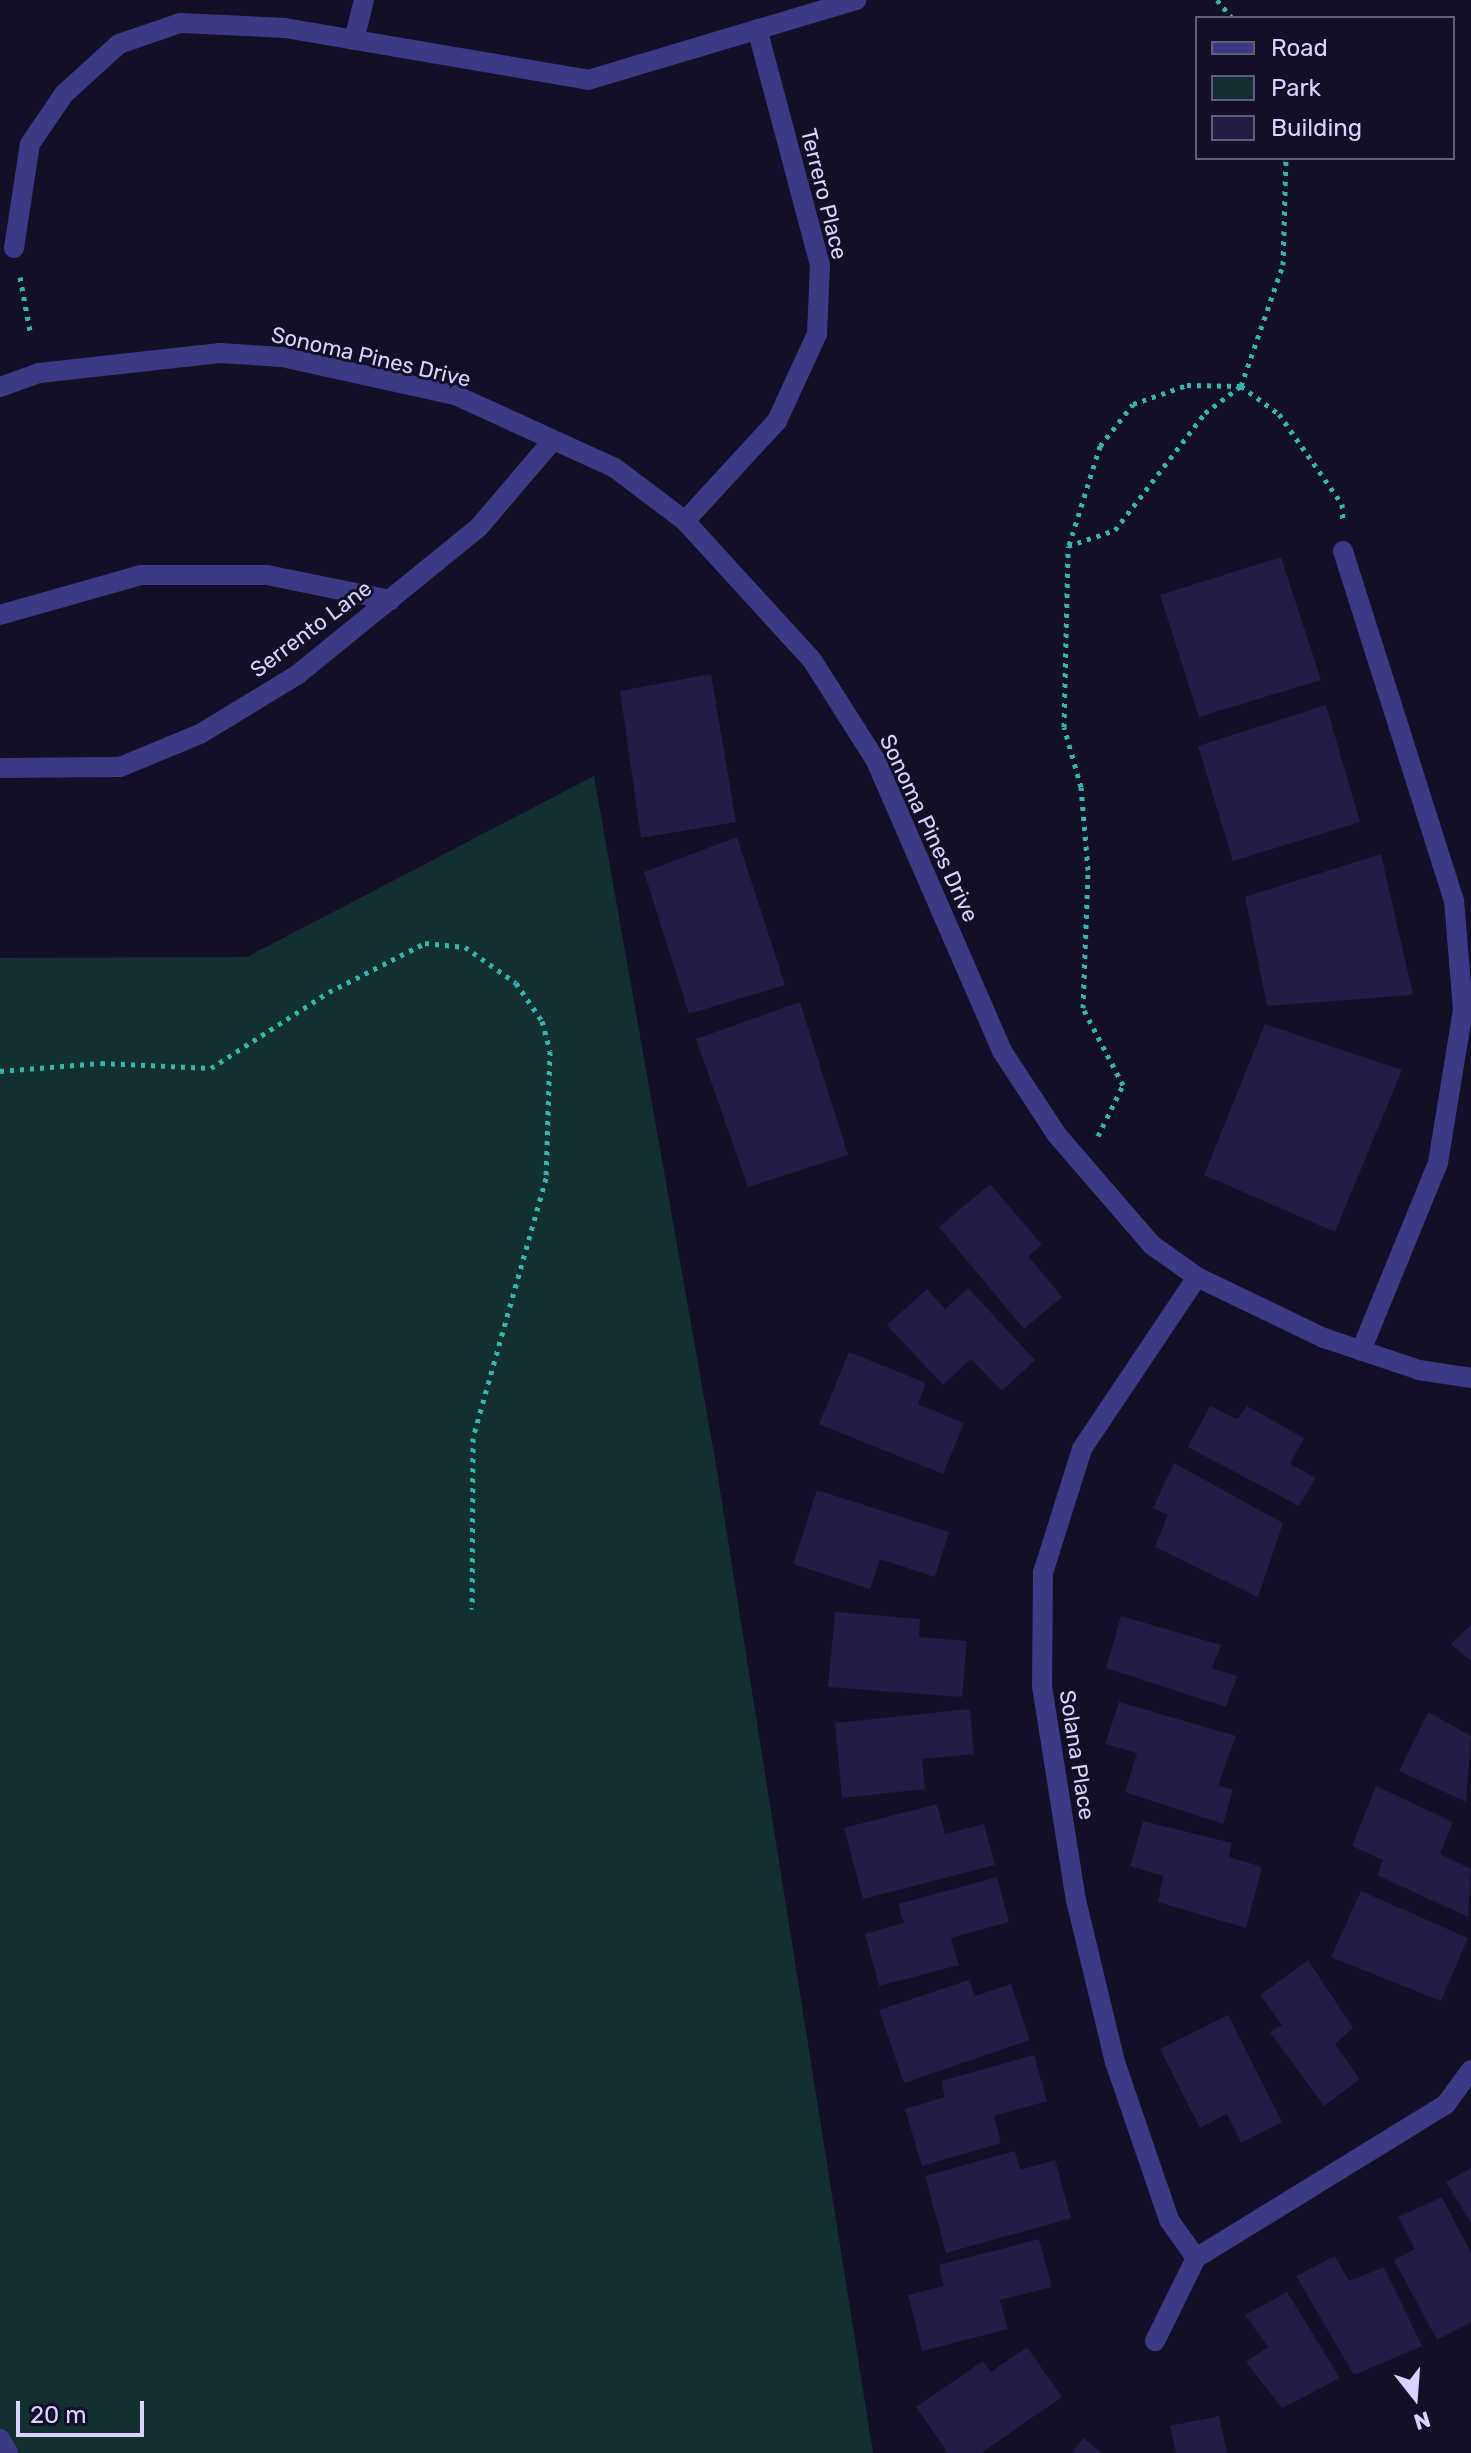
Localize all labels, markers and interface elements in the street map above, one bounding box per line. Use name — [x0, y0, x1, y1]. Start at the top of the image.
legend — [1195, 16, 1455, 160]
text: Road — [1271, 34, 1328, 62]
text: Park — [1271, 74, 1321, 102]
text: Building — [1271, 114, 1362, 142]
street label: Terrero Place — [795, 126, 853, 262]
street label: Sonoma Pines Drive — [269, 321, 473, 393]
street label: Serrento Lane — [245, 575, 377, 683]
street label: Sonoma Pines Drive — [874, 730, 984, 926]
street label: Solana Place — [1054, 1688, 1100, 1822]
north arrow — [1375, 2357, 1455, 2437]
scale bar — [20, 2385, 148, 2435]
text: 20 m — [30, 2401, 87, 2429]
text: N — [1411, 2405, 1434, 2436]

